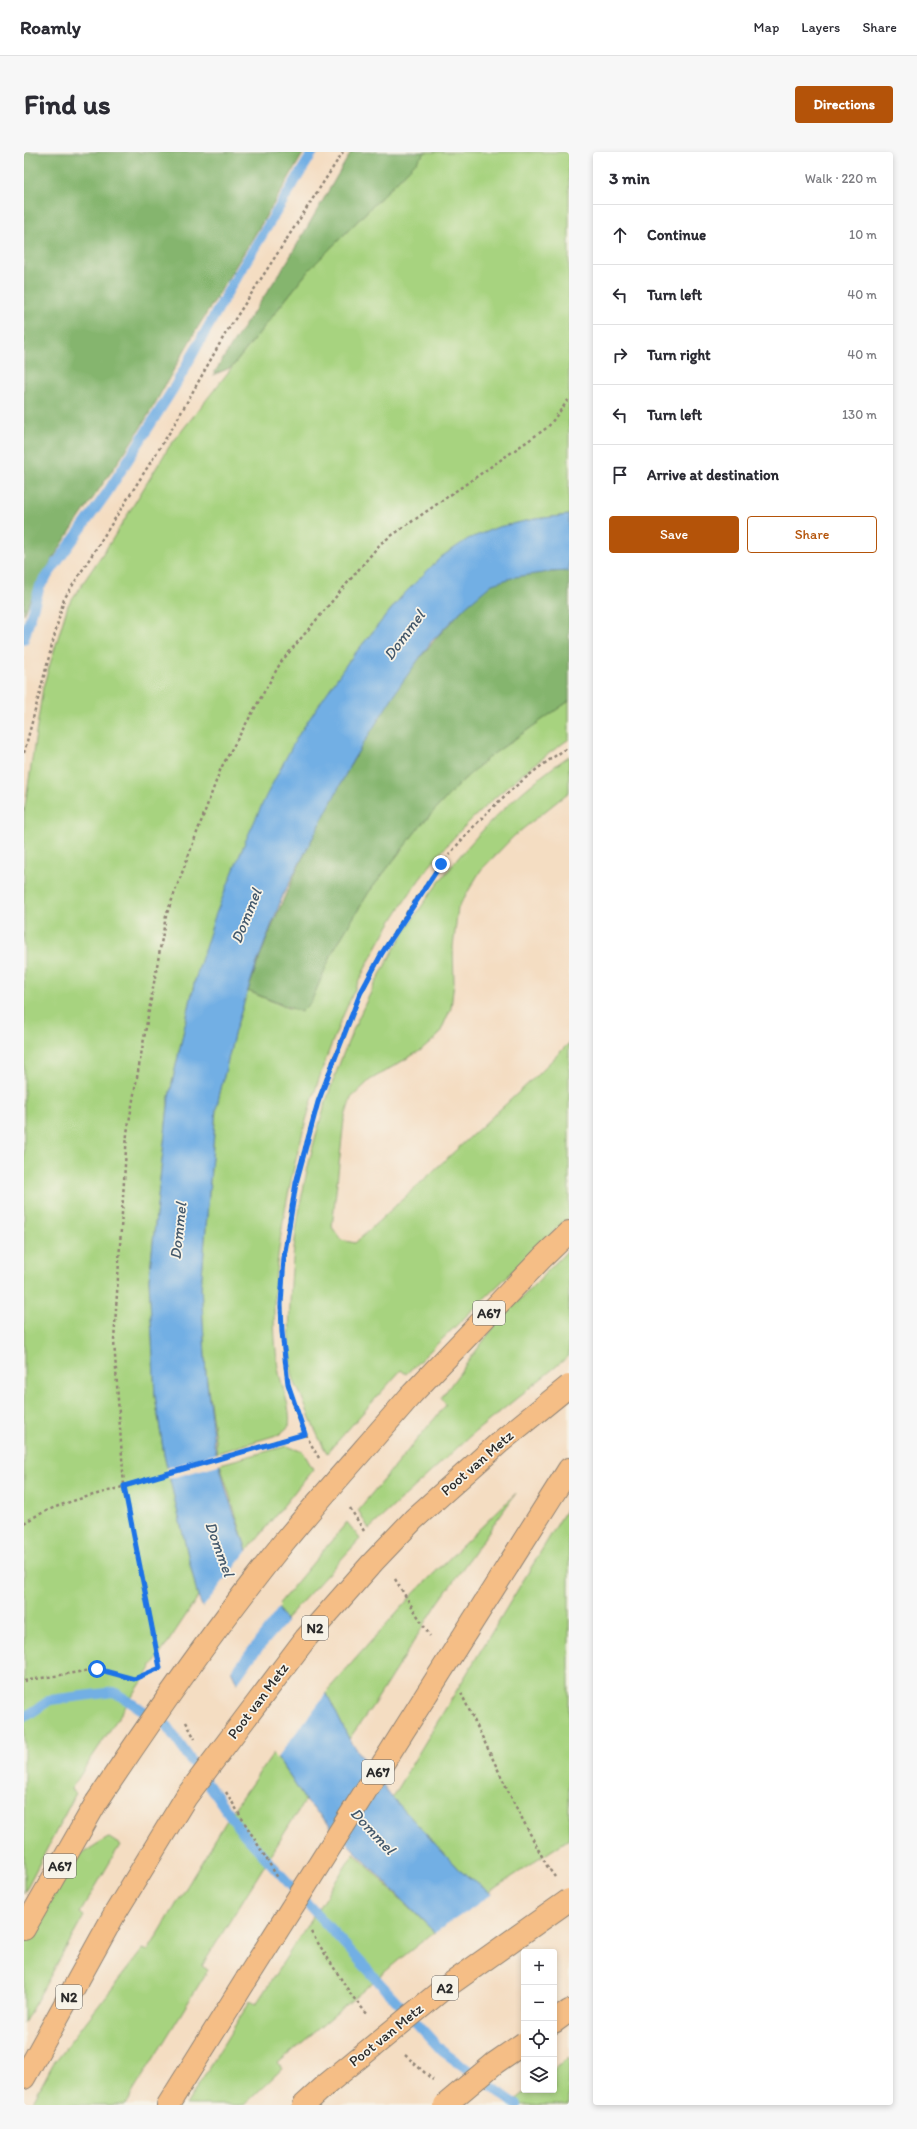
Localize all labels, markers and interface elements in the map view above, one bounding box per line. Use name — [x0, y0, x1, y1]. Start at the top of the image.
text: Roamly — [20, 16, 81, 39]
text: Map — [754, 19, 779, 36]
text: Layers — [801, 19, 840, 36]
text: Share — [862, 19, 897, 36]
button: Directions — [795, 86, 893, 123]
text: Find us — [24, 87, 111, 121]
text: 3 min — [609, 168, 650, 188]
text: Walk · 220 m — [805, 171, 877, 186]
icon: ahead — [609, 224, 631, 246]
text: Continue — [647, 226, 706, 244]
text: 10 m — [849, 227, 877, 242]
icon: left — [609, 284, 631, 306]
text: Turn left — [647, 286, 702, 304]
text: 40 m — [847, 287, 877, 302]
icon: right — [609, 344, 631, 366]
text: Turn right — [647, 346, 711, 364]
text: 40 m — [847, 347, 877, 362]
icon: left — [609, 404, 631, 426]
text: Turn left — [647, 406, 702, 424]
text: 130 m — [842, 407, 877, 422]
icon: arrive — [609, 464, 631, 486]
text: Arrive at destination — [647, 466, 779, 484]
button: Save — [609, 516, 739, 553]
button: Share — [747, 516, 877, 553]
water label: Dommel — [379, 605, 430, 664]
route end — [432, 855, 450, 873]
water label: Dommel — [226, 885, 266, 946]
water label: Dommel — [166, 1200, 191, 1260]
road number: A67 — [473, 1301, 505, 1325]
street label: Poot van Metz — [437, 1426, 517, 1499]
water label: Dommel — [201, 1519, 239, 1581]
road number: N2 — [302, 1616, 328, 1640]
street label: Poot van Metz — [224, 1659, 293, 1743]
route start — [88, 1660, 106, 1678]
road number: A67 — [362, 1760, 394, 1784]
water label: Dommel — [347, 1804, 400, 1859]
road number: A67 — [44, 1854, 76, 1878]
map controls — [521, 1949, 557, 2093]
button: + — [521, 1949, 557, 1985]
road number: A2 — [432, 1976, 458, 2000]
road number: N2 — [56, 1985, 82, 2009]
button: − — [521, 1985, 557, 2021]
street label: Poot van Metz — [345, 1999, 427, 2070]
button: locate — [521, 2021, 557, 2057]
button: layers — [521, 2057, 557, 2093]

